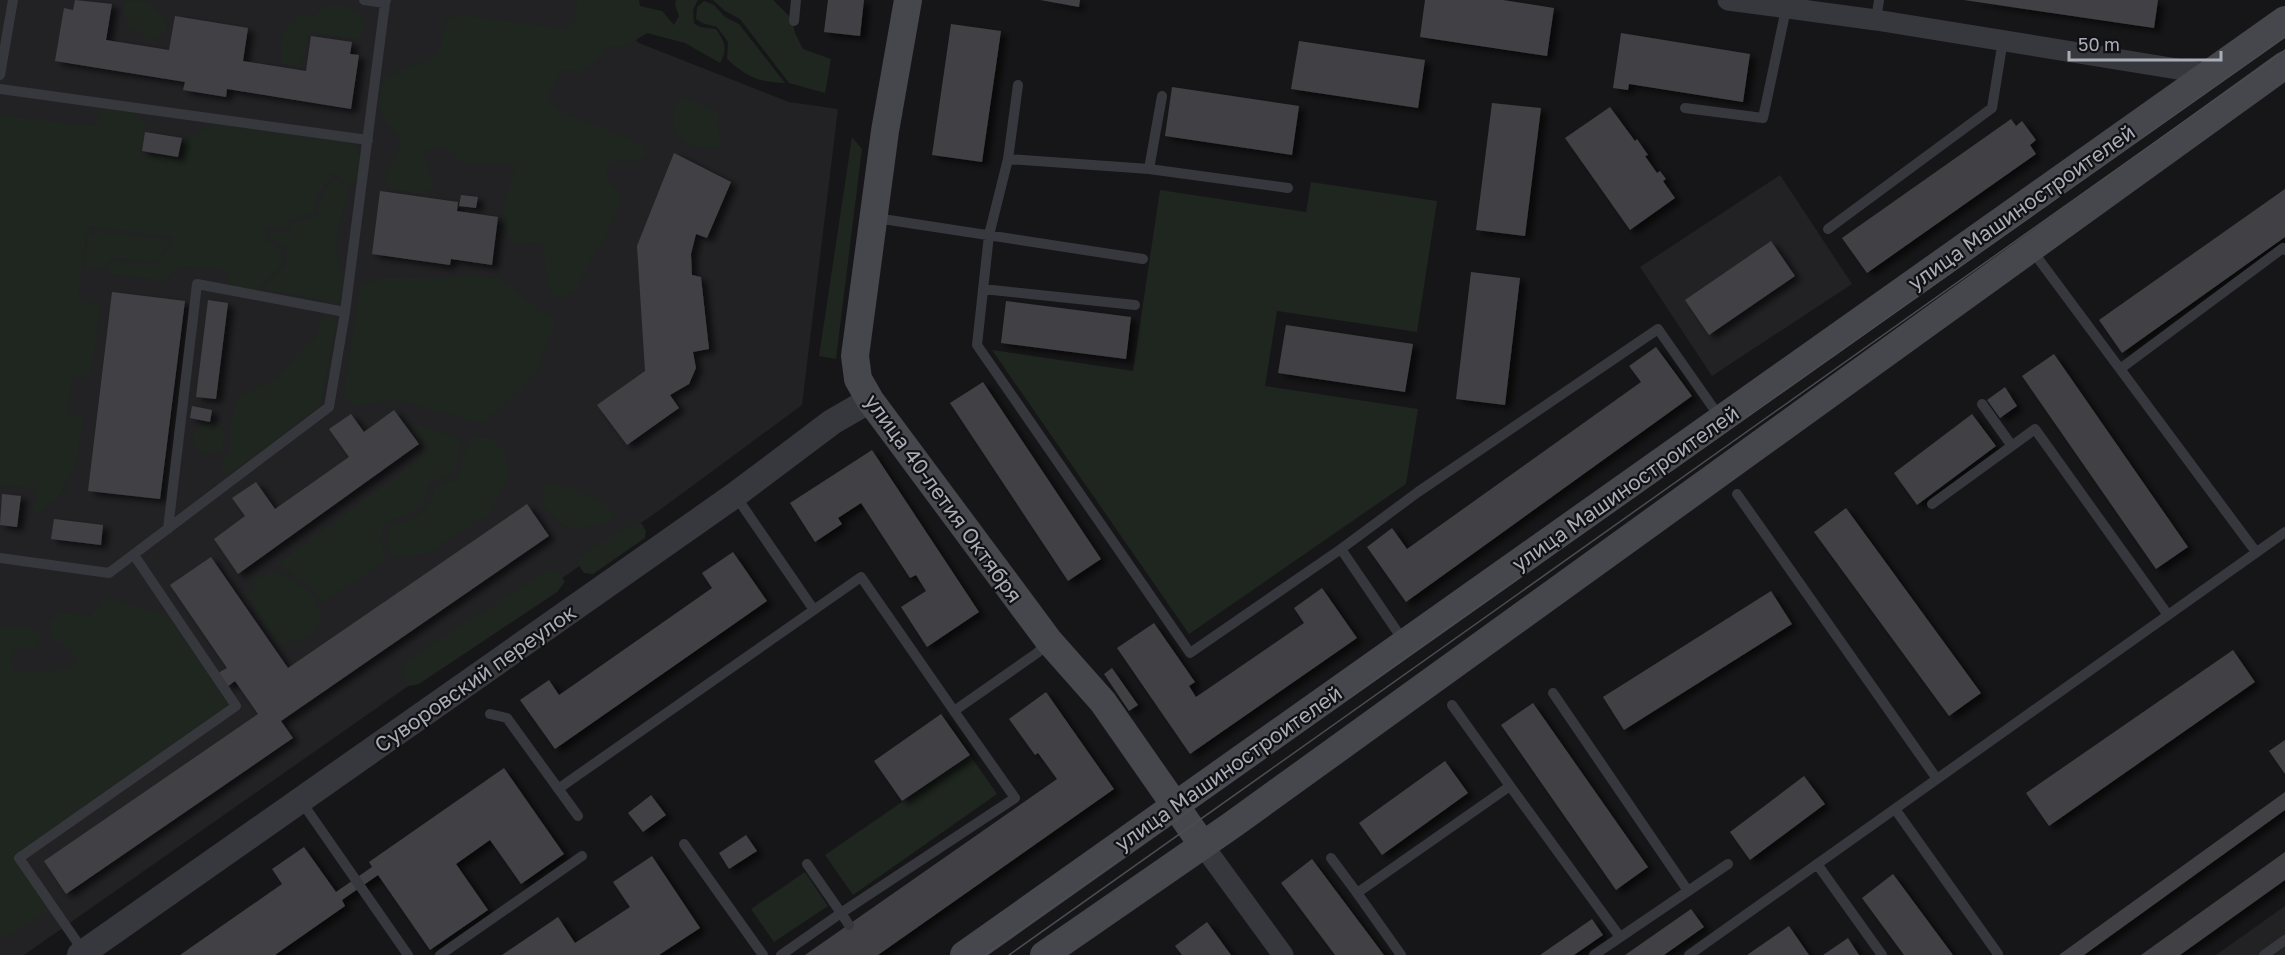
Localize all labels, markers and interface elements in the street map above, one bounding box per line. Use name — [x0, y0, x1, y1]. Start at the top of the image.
scale bar — [2069, 24, 2220, 62]
text: 50 m — [2078, 33, 2120, 55]
street label: улица Машиностроителей — [1902, 119, 2140, 295]
street label: улица 40-летия Октября — [860, 389, 1028, 607]
street label: улица Машиностроителей — [1506, 400, 1744, 576]
street label: Суворовский переулок — [369, 599, 581, 757]
street label: улица Машиностроителей — [1109, 680, 1347, 856]

